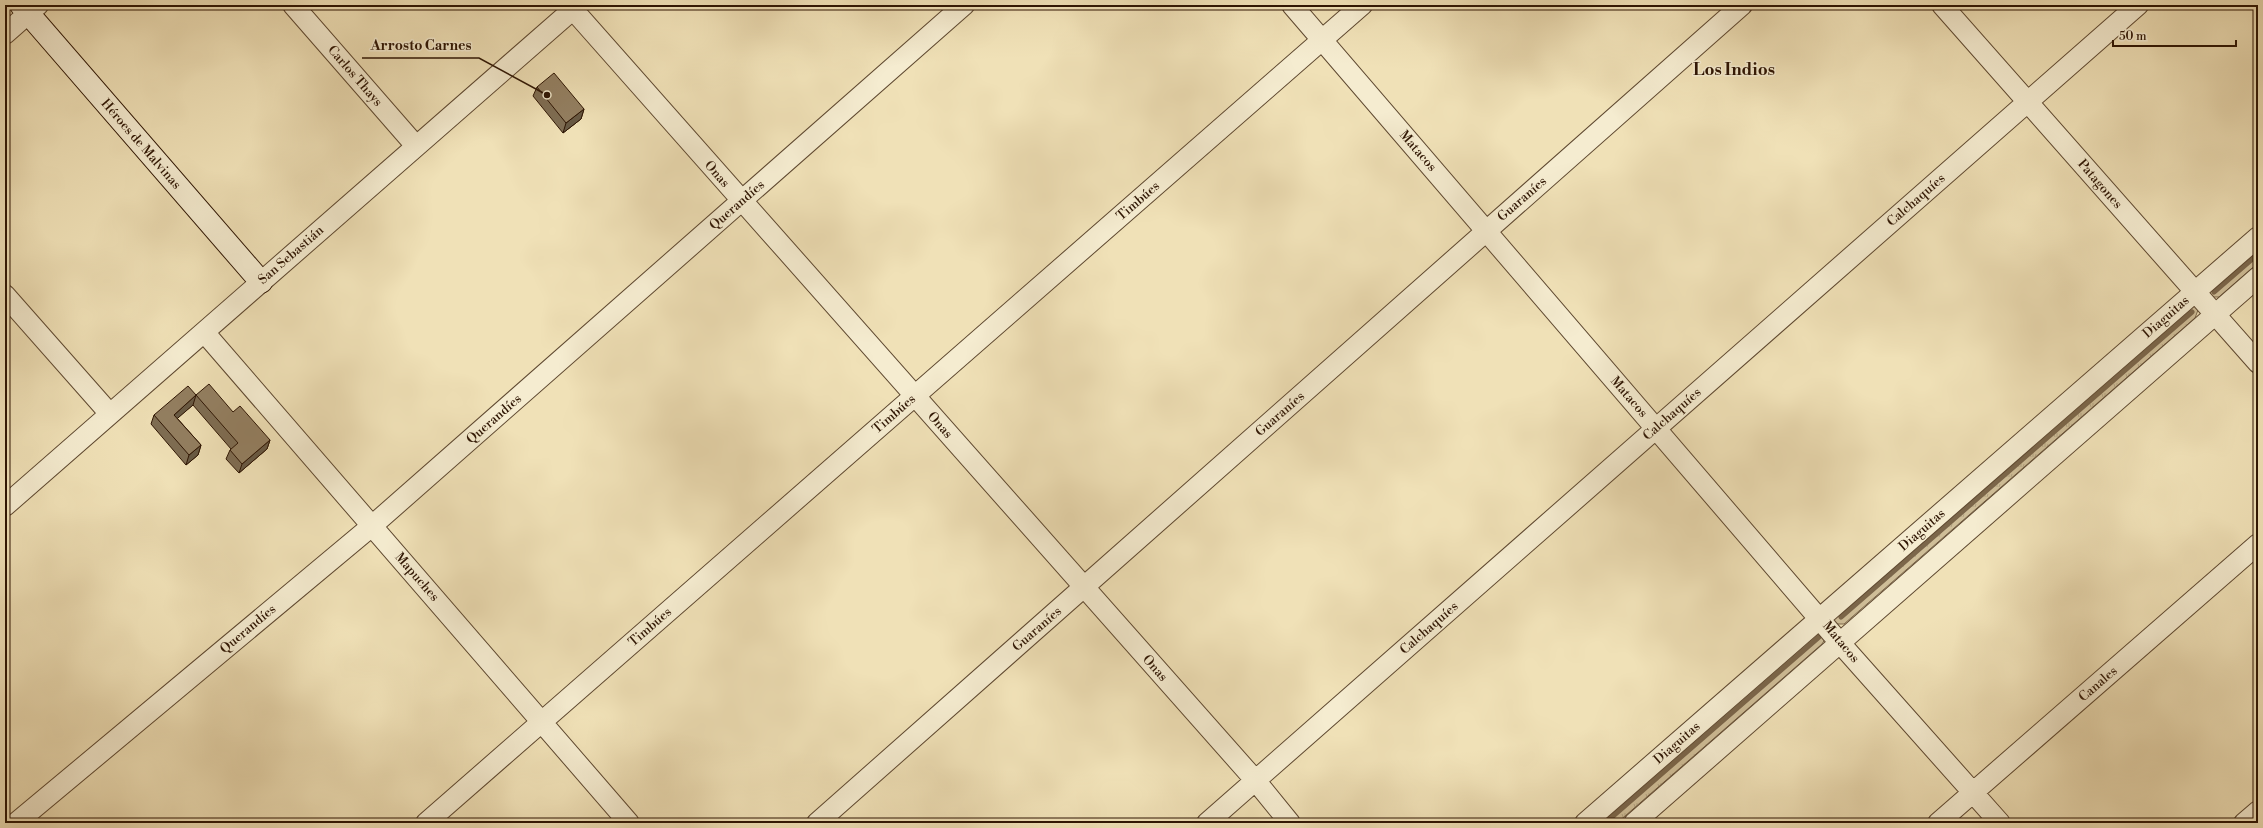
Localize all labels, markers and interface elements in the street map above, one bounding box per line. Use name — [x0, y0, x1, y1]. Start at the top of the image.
scale bar — [2113, 22, 2236, 48]
text: 50 m — [2119, 29, 2147, 44]
callout: Arrosto Carnes — [362, 32, 479, 58]
text: Arrosto Carnes — [370, 37, 472, 55]
street label: Carlos Thays — [324, 42, 386, 110]
district label: Los Indios — [1693, 59, 1775, 81]
street label: Héroes de Malvinas — [98, 96, 185, 193]
street label: Matacos — [1396, 127, 1440, 175]
street label: Patagones — [2074, 156, 2126, 212]
street label: Onas — [701, 157, 733, 191]
street label: Calchaquíes — [1884, 170, 1949, 230]
street label: Guaraníes — [1494, 173, 1550, 225]
street label: Querandíes — [706, 176, 768, 233]
street label: Timbúes — [1113, 178, 1163, 224]
street label: San Sebastián — [255, 222, 327, 288]
street label: Diaguitas — [2139, 292, 2193, 342]
street label: Matacos — [1607, 373, 1651, 421]
street label: Calchaquíes — [1640, 384, 1705, 444]
street label: Guaraníes — [1252, 388, 1308, 440]
street label: Querandíes — [463, 390, 525, 447]
street label: Timbúes — [869, 391, 919, 437]
street label: Onas — [924, 408, 956, 442]
street label: Diaguitas — [1895, 505, 1949, 555]
street label: Mapuches — [391, 549, 443, 605]
street label: Calchaquíes — [1397, 598, 1462, 658]
street label: Querandíes — [217, 601, 279, 657]
street label: Guaraníes — [1009, 603, 1065, 655]
street label: Timbúes — [625, 604, 675, 650]
street label: Matacos — [1819, 618, 1863, 666]
street label: Onas — [1139, 651, 1171, 685]
street label: Canales — [2075, 663, 2121, 705]
street label: Diaguitas — [1650, 718, 1704, 768]

